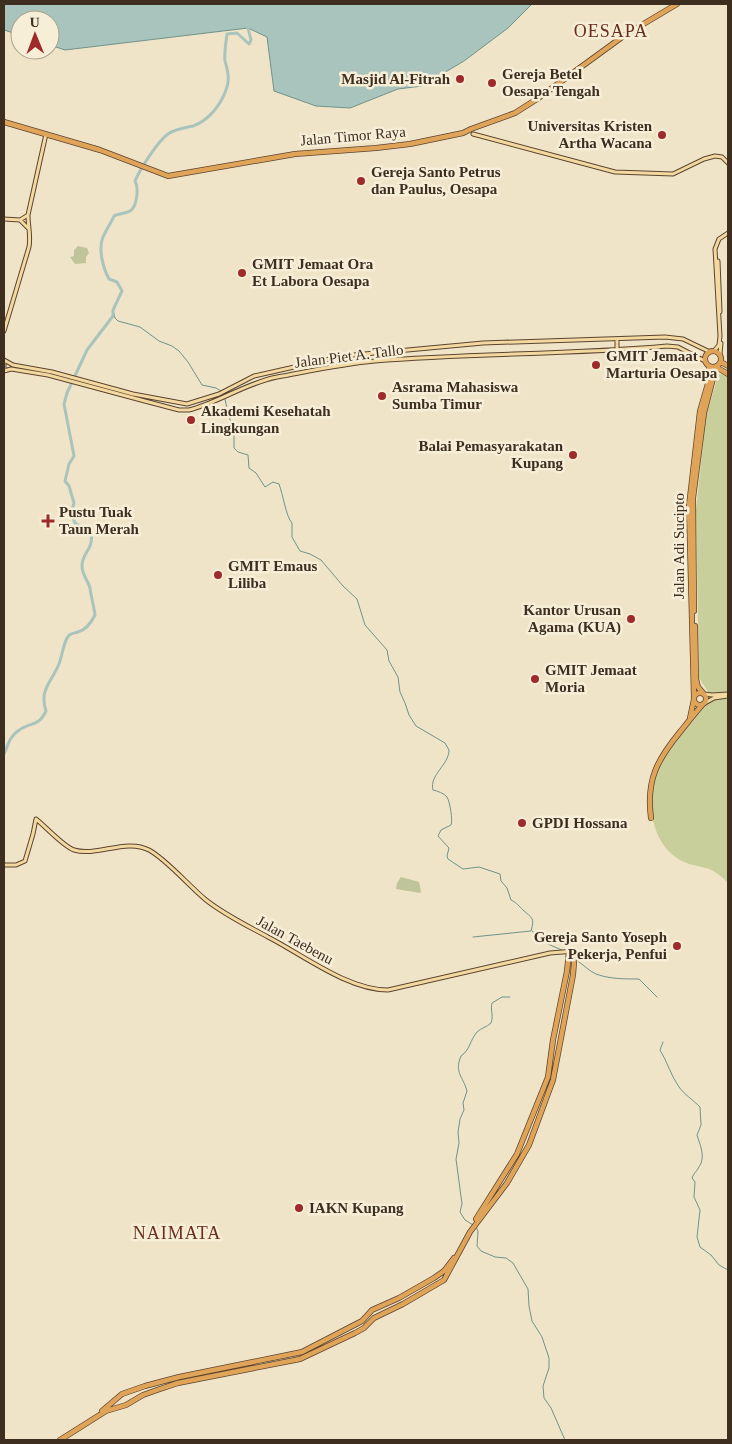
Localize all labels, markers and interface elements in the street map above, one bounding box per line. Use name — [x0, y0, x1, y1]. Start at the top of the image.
north arrow — [10, 10, 60, 60]
text: U — [30, 15, 40, 30]
district label: OESAPA — [574, 21, 648, 41]
place label: Gereja Betel Oesapa Tengah — [502, 66, 601, 99]
place label: Masjid Al-Fitrah — [341, 71, 451, 87]
marker: Masjid Al-Fitrah — [454, 73, 466, 85]
marker: Gereja Betel Oesapa Tengah — [486, 77, 498, 89]
place label: Universitas Kristen Artha Wacana — [527, 118, 653, 151]
street label: Jalan Timor Raya — [300, 123, 407, 149]
marker: Universitas Kristen Artha Wacana — [656, 129, 668, 141]
place label: Gereja Santo Petrus dan Paulus, Oesapa — [371, 164, 501, 197]
marker: Gereja Santo Petrus dan Paulus, Oesapa — [355, 175, 367, 187]
place label: GMIT Jemaat Ora Et Labora Oesapa — [252, 256, 374, 289]
marker: GMIT Jemaat Ora Et Labora Oesapa — [236, 267, 248, 279]
street label: Jalan Piet A. Tallo — [294, 341, 404, 371]
place label: GMIT Jemaat Marturia Oesapa — [606, 348, 718, 381]
marker: GMIT Jemaat Marturia Oesapa — [590, 359, 602, 371]
place label: Asrama Mahasiswa Sumba Timur — [392, 379, 519, 412]
marker: Asrama Mahasiswa Sumba Timur — [376, 390, 388, 402]
place label: Akademi Kesehatah Lingkungan — [201, 403, 331, 436]
marker: Akademi Kesehatah Lingkungan — [185, 414, 197, 426]
place label: Balai Pemasyarakatan Kupang — [418, 438, 564, 471]
marker: Balai Pemasyarakatan Kupang — [567, 449, 579, 461]
street label: Jalan Adi Sucipto — [671, 493, 687, 599]
place label: Pustu Tuak Taun Merah — [59, 504, 140, 537]
marker: Pustu Tuak Taun Merah — [41, 514, 55, 528]
place label: GMIT Emaus Liliba — [228, 558, 317, 591]
marker: GMIT Emaus Liliba — [212, 569, 224, 581]
place label: Kantor Urusan Agama (KUA) — [523, 602, 622, 636]
marker: Kantor Urusan Agama (KUA) — [625, 613, 637, 625]
place label: GMIT Jemaat Moria — [545, 662, 637, 695]
marker: GMIT Jemaat Moria — [529, 673, 541, 685]
place label: GPDI Hossana — [532, 815, 628, 831]
marker: GPDI Hossana — [516, 817, 528, 829]
street label: Jalan Taebenu — [254, 912, 336, 968]
place label: Gereja Santo Yoseph Pekerja, Penfui — [534, 929, 668, 962]
marker: Gereja Santo Yoseph Pekerja, Penfui — [671, 940, 683, 952]
place label: IAKN Kupang — [309, 1200, 404, 1216]
marker: IAKN Kupang — [293, 1202, 305, 1214]
district label: NAIMATA — [133, 1223, 221, 1243]

